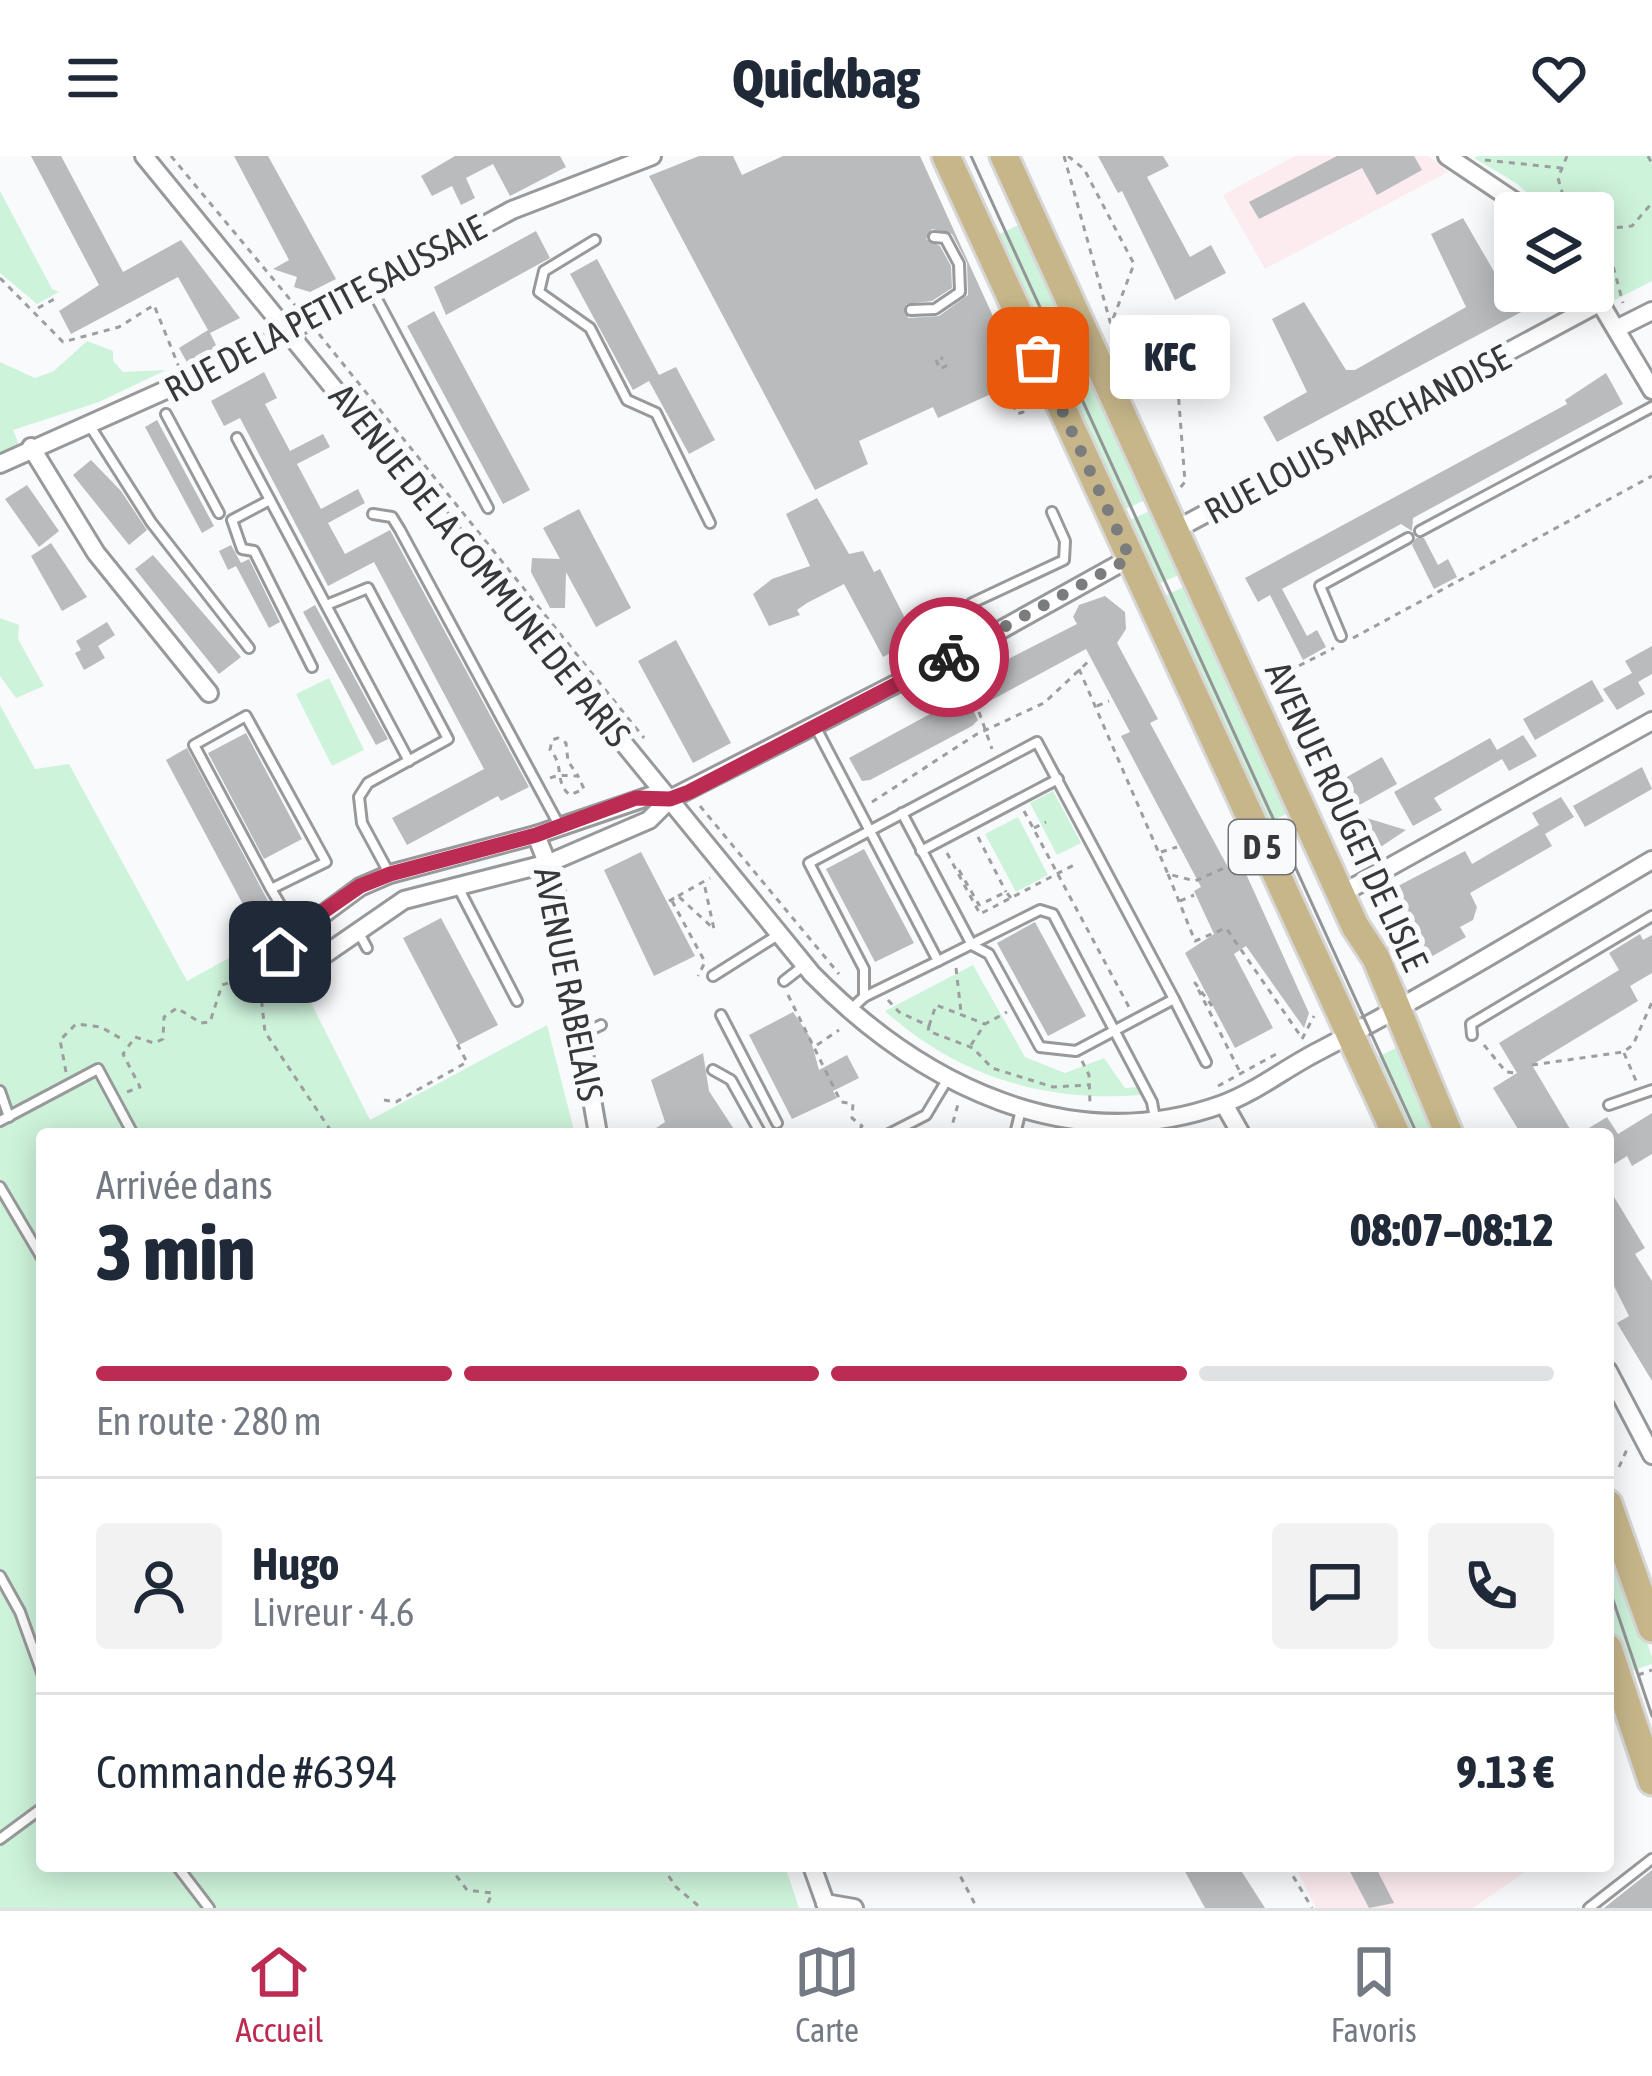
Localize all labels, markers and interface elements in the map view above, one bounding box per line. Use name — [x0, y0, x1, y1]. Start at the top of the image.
icon: menu — [60, 45, 126, 111]
icon: heart — [1526, 45, 1592, 111]
text: Quickbag — [732, 48, 920, 109]
map controls — [1494, 192, 1614, 312]
button: layers — [1494, 192, 1614, 312]
street label: RUE DE LA PETITE SAUSSAIE — [158, 206, 492, 410]
pin — [987, 307, 1089, 409]
callout: KFC — [1110, 316, 1230, 400]
icon: bag — [1005, 325, 1071, 391]
text: KFC — [1144, 335, 1196, 379]
street label: RUE LOUIS MARCHANDISE — [1197, 336, 1517, 532]
street label: AVENUE DE LA COMMUNE DE PARIS — [321, 376, 639, 754]
courier — [889, 597, 1009, 717]
icon: bike — [916, 624, 982, 690]
street label: AVENUE ROUGET DE LISLE — [1257, 655, 1437, 977]
road number: D 5 — [1229, 820, 1295, 874]
street label: AVENUE RABELAIS — [526, 864, 612, 1104]
pin — [229, 901, 331, 1003]
icon: home — [247, 919, 313, 985]
text: Arrivée dans — [96, 1163, 273, 1207]
text: 08:07–08:12 — [1350, 1204, 1554, 1256]
text: 3 min — [96, 1207, 255, 1297]
text: En route · 280 m — [96, 1399, 322, 1443]
button: person — [96, 1523, 222, 1649]
button: chat — [1272, 1523, 1398, 1649]
button: phone — [1428, 1523, 1554, 1649]
text: Hugo — [252, 1538, 339, 1590]
text: Livreur · 4.6 — [252, 1590, 414, 1634]
text: Commande #6394 — [96, 1746, 397, 1798]
text: 9.13 € — [1456, 1746, 1554, 1798]
tab: Accueil — [235, 1939, 323, 2049]
tab: Carte — [794, 1939, 860, 2049]
tab: Favoris — [1331, 1939, 1417, 2049]

